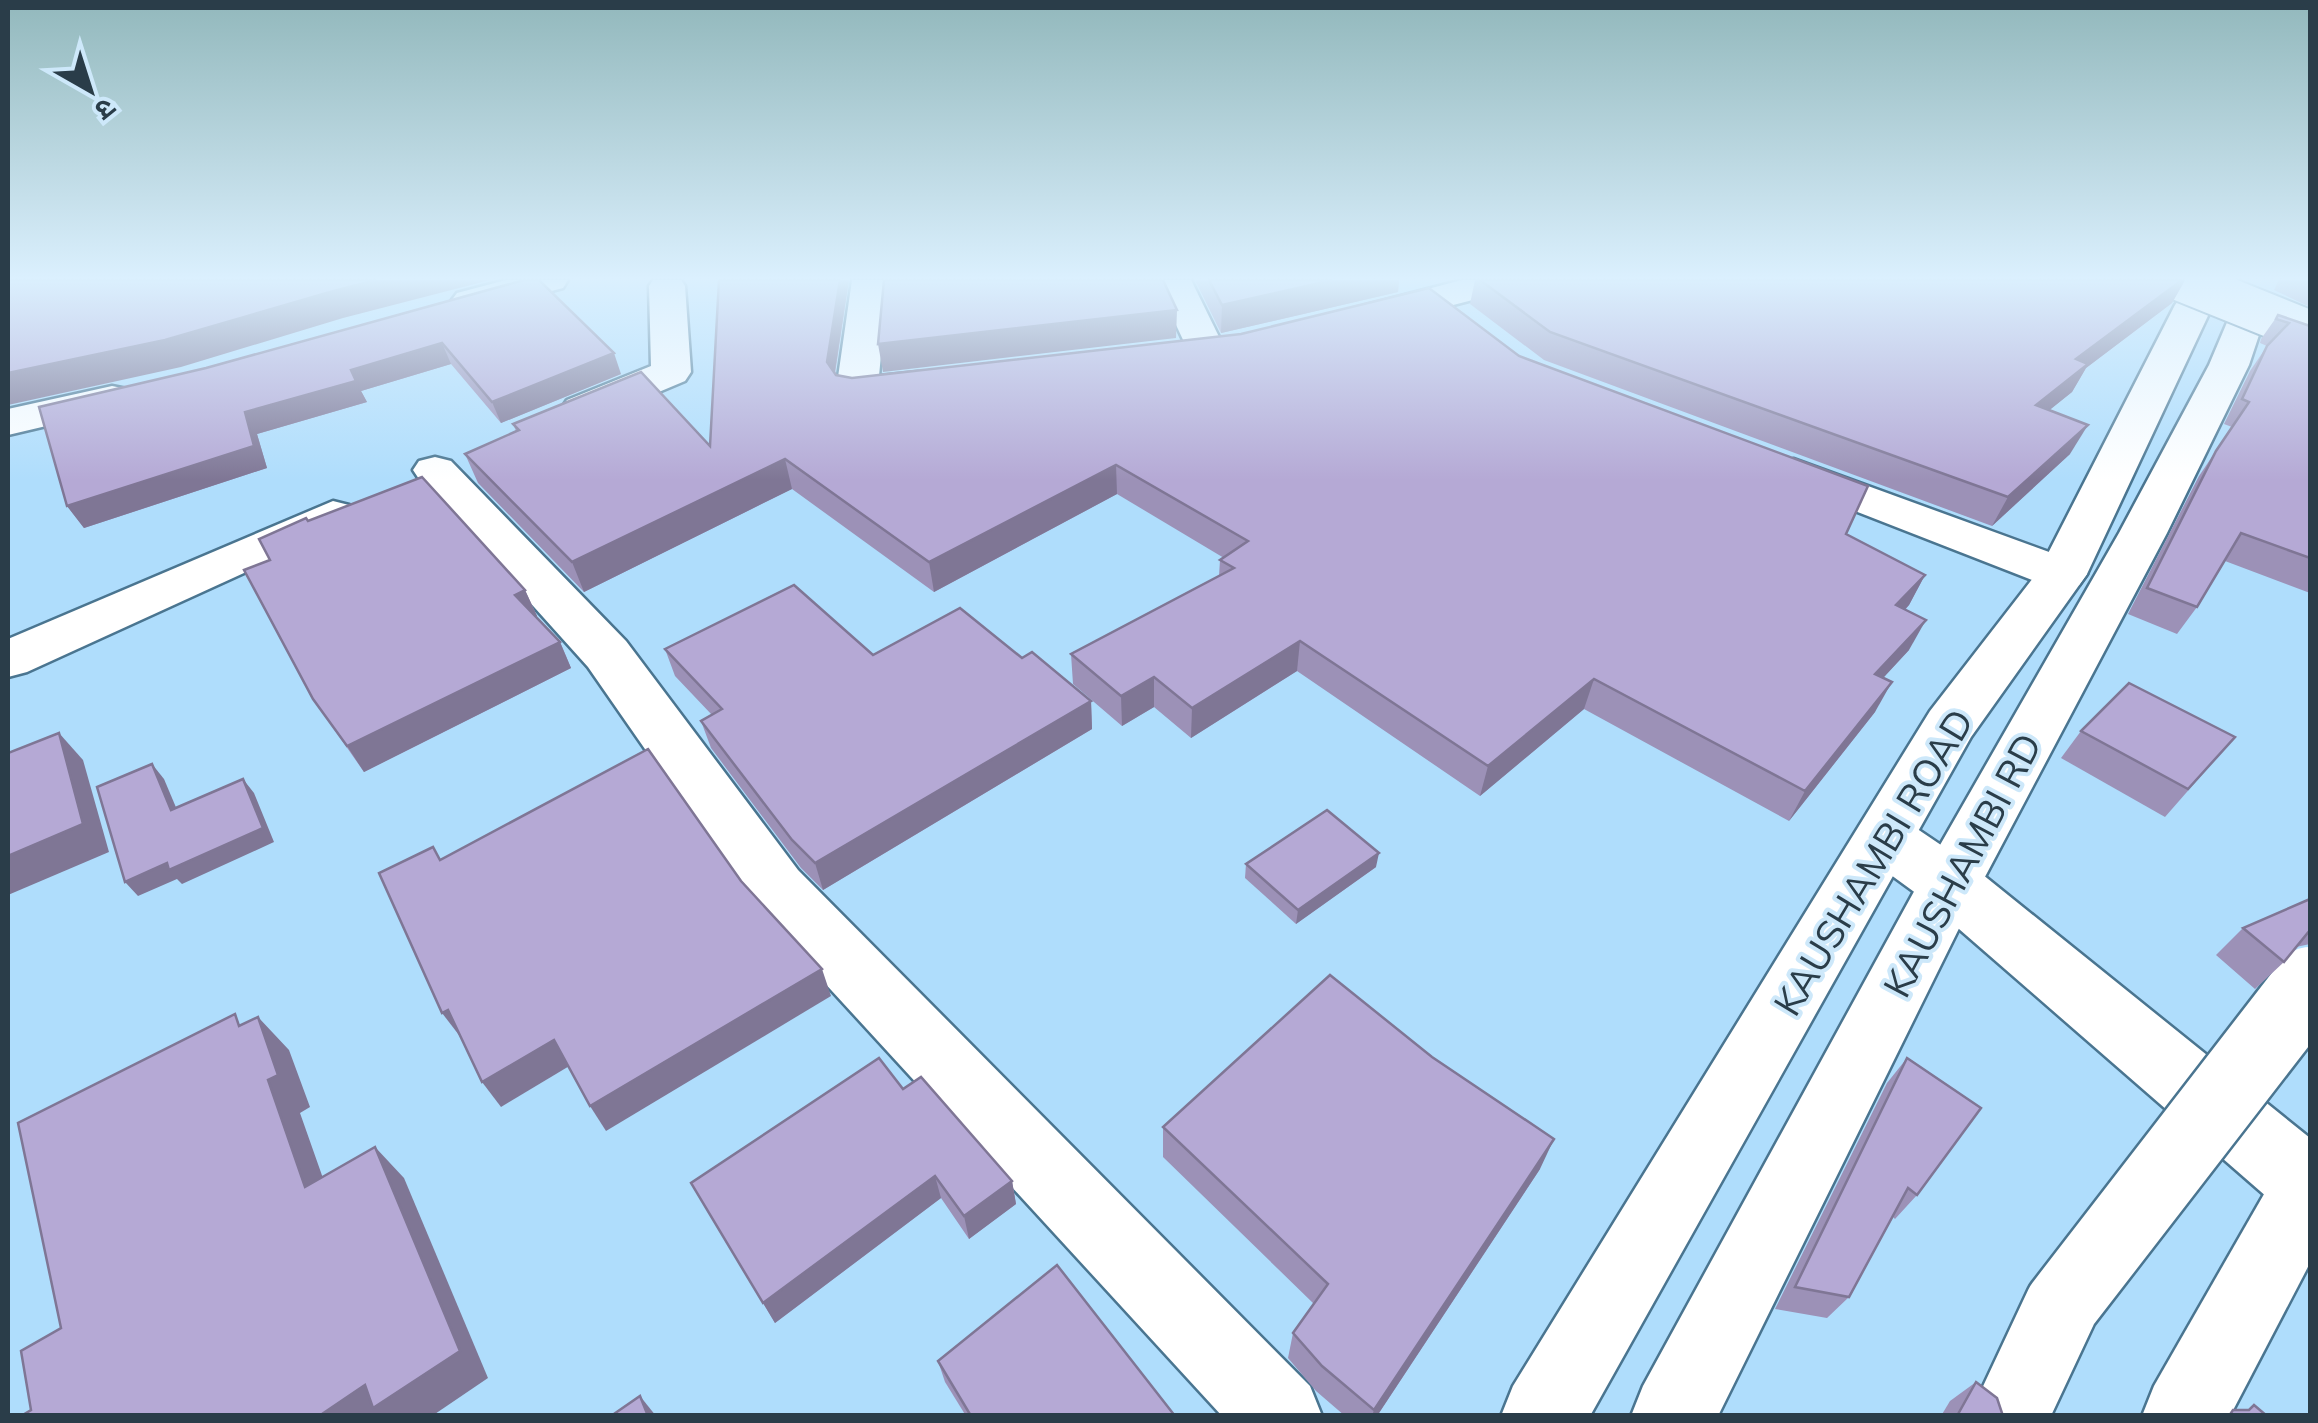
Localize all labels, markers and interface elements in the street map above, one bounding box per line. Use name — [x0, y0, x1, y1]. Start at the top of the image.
north arrow — [40, 40, 140, 140]
text: उ — [88, 91, 123, 129]
street label: KAUSHAMBI ROAD — [1763, 700, 1983, 1024]
street label: KAUSHAMBI RD — [1872, 725, 2052, 1005]

